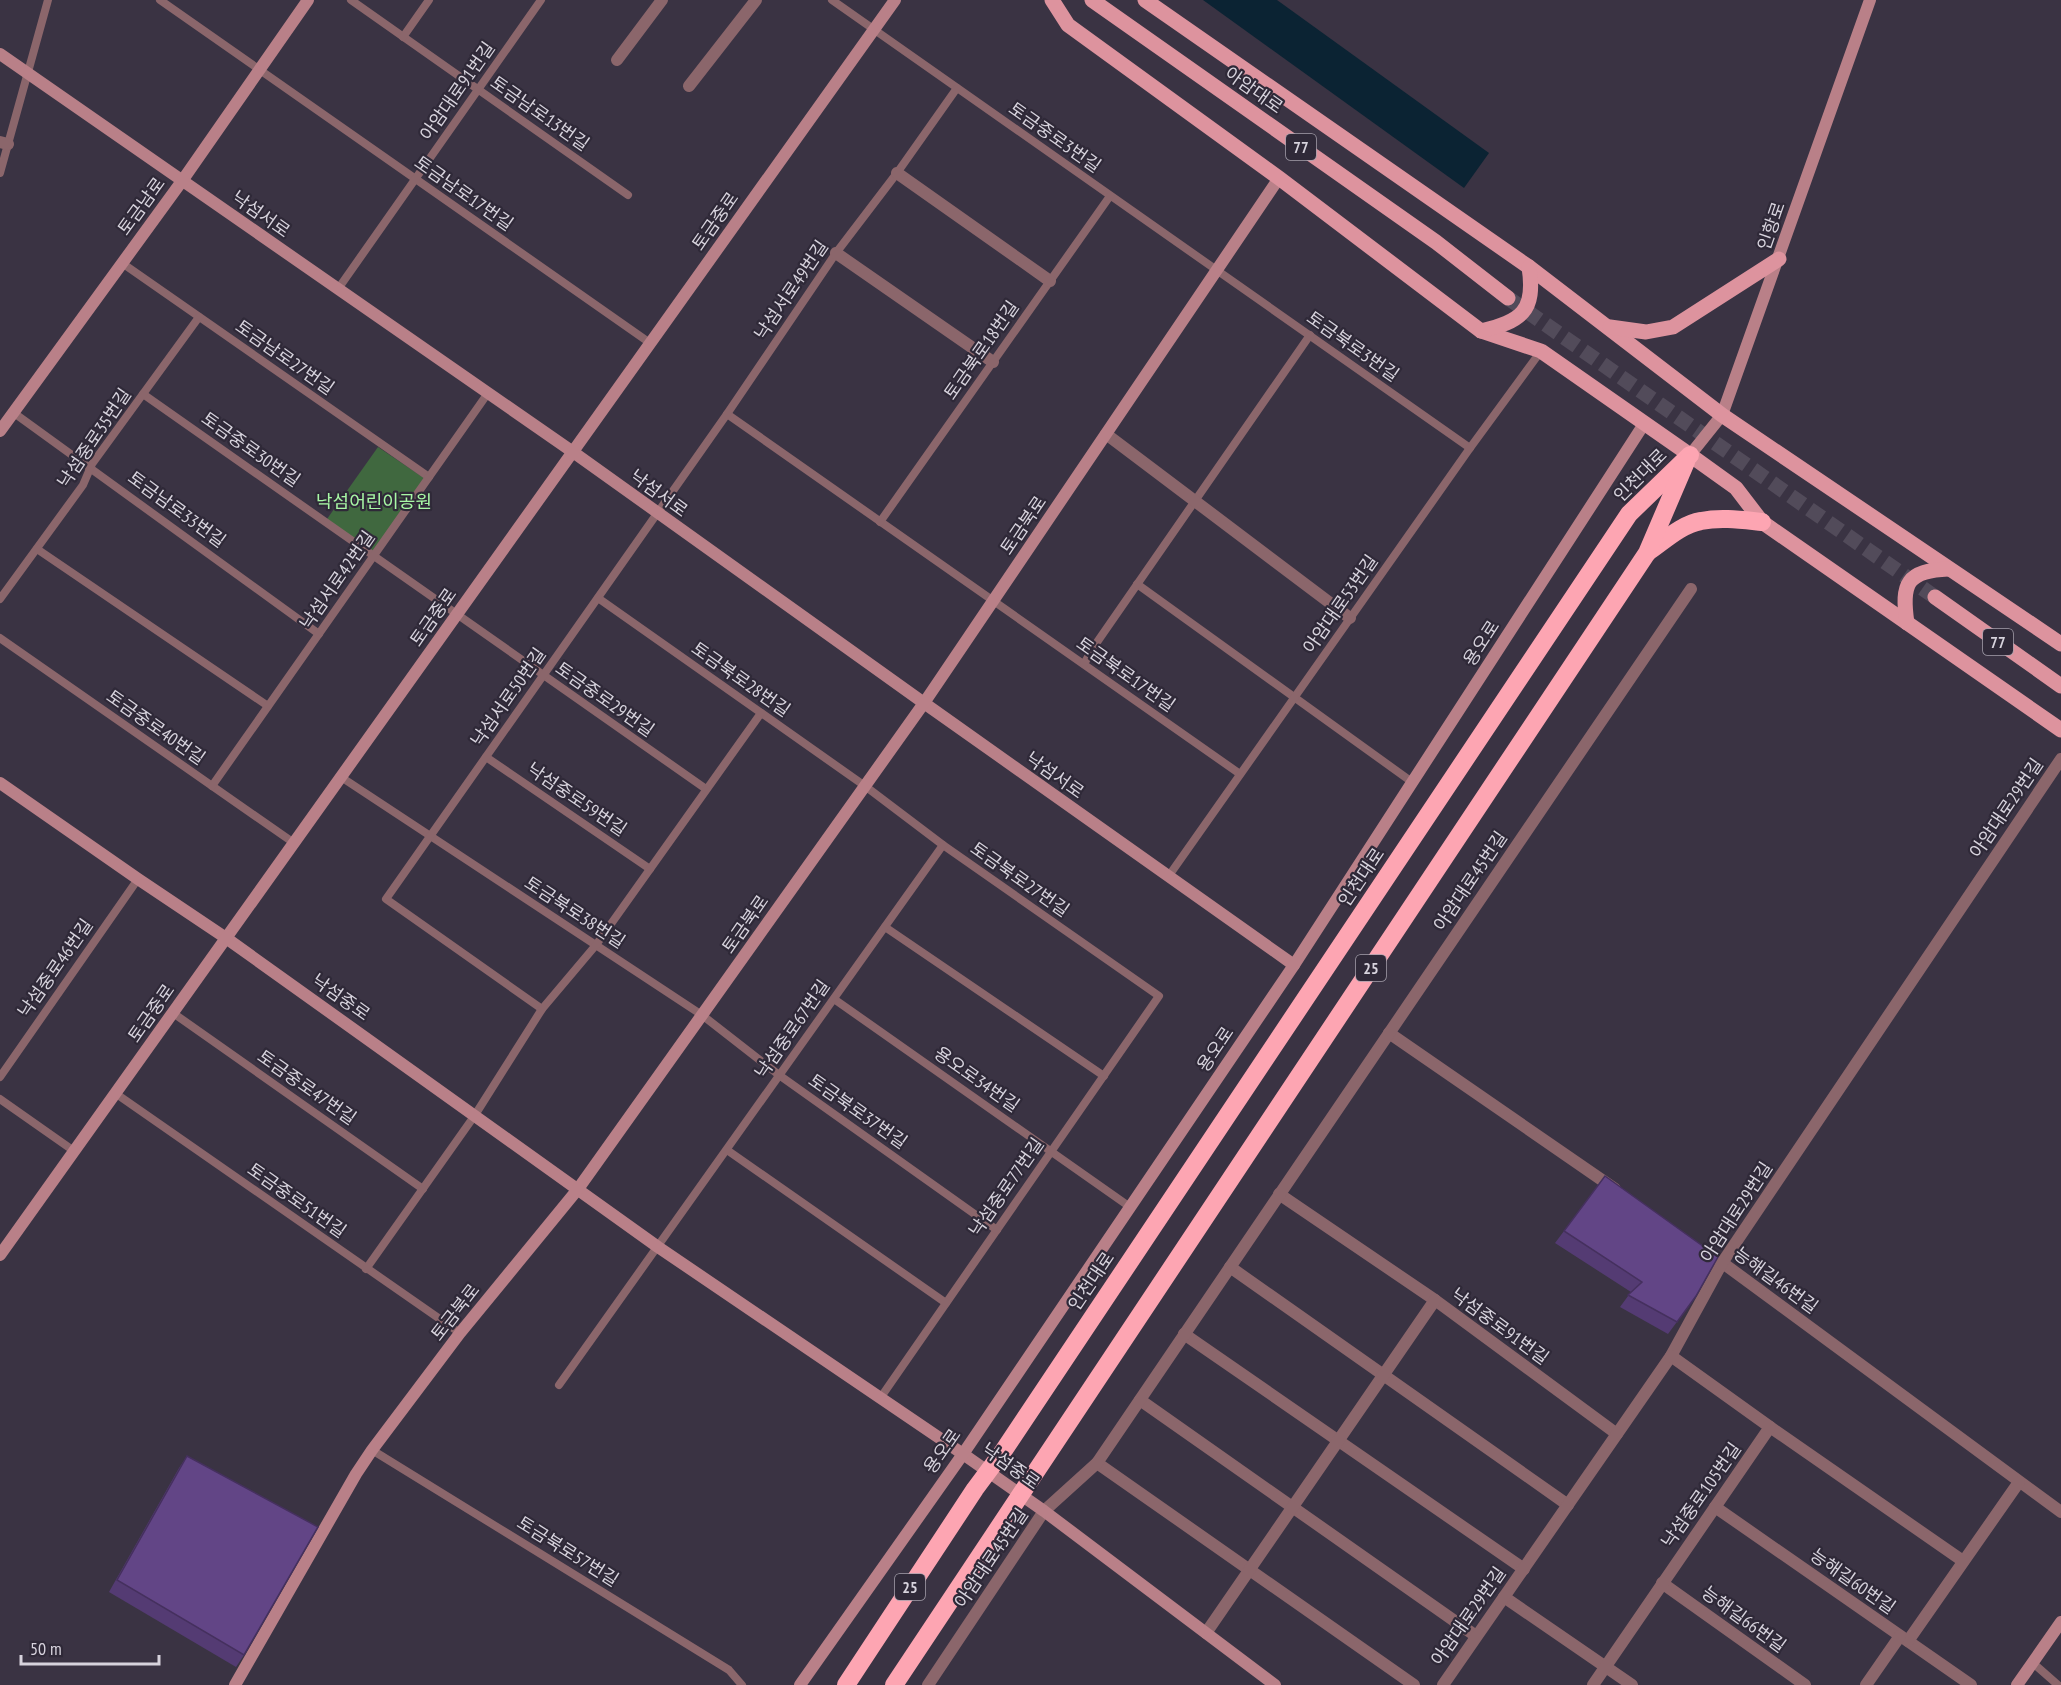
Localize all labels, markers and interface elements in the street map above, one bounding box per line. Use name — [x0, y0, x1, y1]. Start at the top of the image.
street label: 아암대로91번길 — [414, 37, 500, 145]
street label: 아암대로 — [1220, 62, 1288, 118]
street label: 토금남로13번길 — [486, 70, 594, 156]
street label: 토금중로3번길 — [1004, 97, 1106, 177]
road number: 77 — [1286, 134, 1316, 160]
street label: 토금남로17번길 — [410, 150, 518, 236]
street label: 토금남로 — [112, 172, 170, 240]
street label: 낙섬서로 — [227, 186, 295, 242]
street label: 토금중로 — [687, 187, 743, 255]
street label: 인항로 — [1752, 199, 1790, 253]
street label: 낙섬서로49번길 — [749, 236, 833, 344]
street label: 토금북로18번길 — [938, 296, 1024, 404]
street label: 토금북로3번길 — [1302, 306, 1404, 386]
street label: 토금남로27번길 — [231, 314, 339, 400]
street label: 낙섬중로35번길 — [52, 384, 136, 492]
street label: 토금중로30번길 — [197, 406, 305, 492]
street label: 인천대로 — [1608, 443, 1672, 507]
street label: 낙섬서로 — [625, 464, 693, 522]
street label: 토금남로33번길 — [123, 466, 231, 552]
park label: 낙섬어린이공원 — [316, 490, 432, 513]
street label: 토금북로 — [995, 491, 1051, 559]
street label: 낙섬서로42번길 — [294, 526, 380, 634]
street label: 아암대로53번길 — [1297, 550, 1383, 658]
street label: 토금중로 — [405, 583, 461, 651]
street label: 용오로 — [1458, 616, 1504, 670]
road number: 77 — [1983, 629, 2013, 655]
street label: 토금북로17번길 — [1072, 631, 1180, 717]
street label: 토금북로28번길 — [687, 636, 795, 722]
street label: 낙섬서로50번길 — [465, 643, 551, 751]
street label: 토금중로29번길 — [551, 656, 659, 742]
street label: 토금중로40번길 — [102, 684, 210, 770]
street label: 낙섬서로 — [1021, 747, 1089, 803]
street label: 아암대로29번길 — [1964, 754, 2048, 862]
street label: 낙섬중로59번길 — [523, 757, 631, 841]
street label: 아암대로45번길 — [1428, 827, 1512, 935]
street label: 토금북로27번길 — [966, 836, 1074, 922]
street label: 인천대로 — [1333, 843, 1389, 911]
street label: 토금북로38번길 — [520, 871, 630, 953]
street label: 토금북로 — [717, 890, 773, 958]
street label: 낙섬중로46번길 — [12, 914, 98, 1022]
road number: 25 — [1356, 955, 1386, 981]
street label: 낙섬중로 — [307, 969, 375, 1025]
street label: 낙섬중로67번길 — [749, 975, 835, 1083]
street label: 토금중로 — [123, 979, 179, 1047]
street label: 용오로 — [1192, 1022, 1238, 1076]
street label: 용오로34번길 — [930, 1041, 1024, 1117]
street label: 토금중로47번길 — [253, 1044, 361, 1130]
street label: 토금북로37번길 — [804, 1068, 912, 1154]
street label: 낙섬중로77번길 — [963, 1133, 1049, 1241]
street label: 토금중로51번길 — [243, 1157, 351, 1243]
street label: 아암대로29번길 — [1695, 1157, 1777, 1267]
street label: 능해길46번길 — [1729, 1242, 1823, 1318]
street label: 인천대로 — [1063, 1247, 1119, 1315]
street label: 토금북로 — [426, 1279, 484, 1345]
street label: 낙섬중로91번길 — [1446, 1283, 1554, 1369]
street label: 용오로 — [918, 1424, 966, 1478]
street label: 낙섬중로 — [977, 1438, 1045, 1494]
street label: 낙섬중로105번길 — [1656, 1438, 1746, 1552]
street label: 아암대로45번길 — [949, 1504, 1033, 1612]
street label: 토금북로57번길 — [513, 1511, 623, 1591]
street label: 능해길60번길 — [1806, 1543, 1900, 1619]
street label: 아암대로29번길 — [1425, 1562, 1511, 1670]
road number: 25 — [895, 1574, 925, 1600]
street label: 능해길66번길 — [1697, 1581, 1791, 1657]
scale bar — [21, 1628, 159, 1666]
text: 50 m — [30, 1637, 62, 1660]

